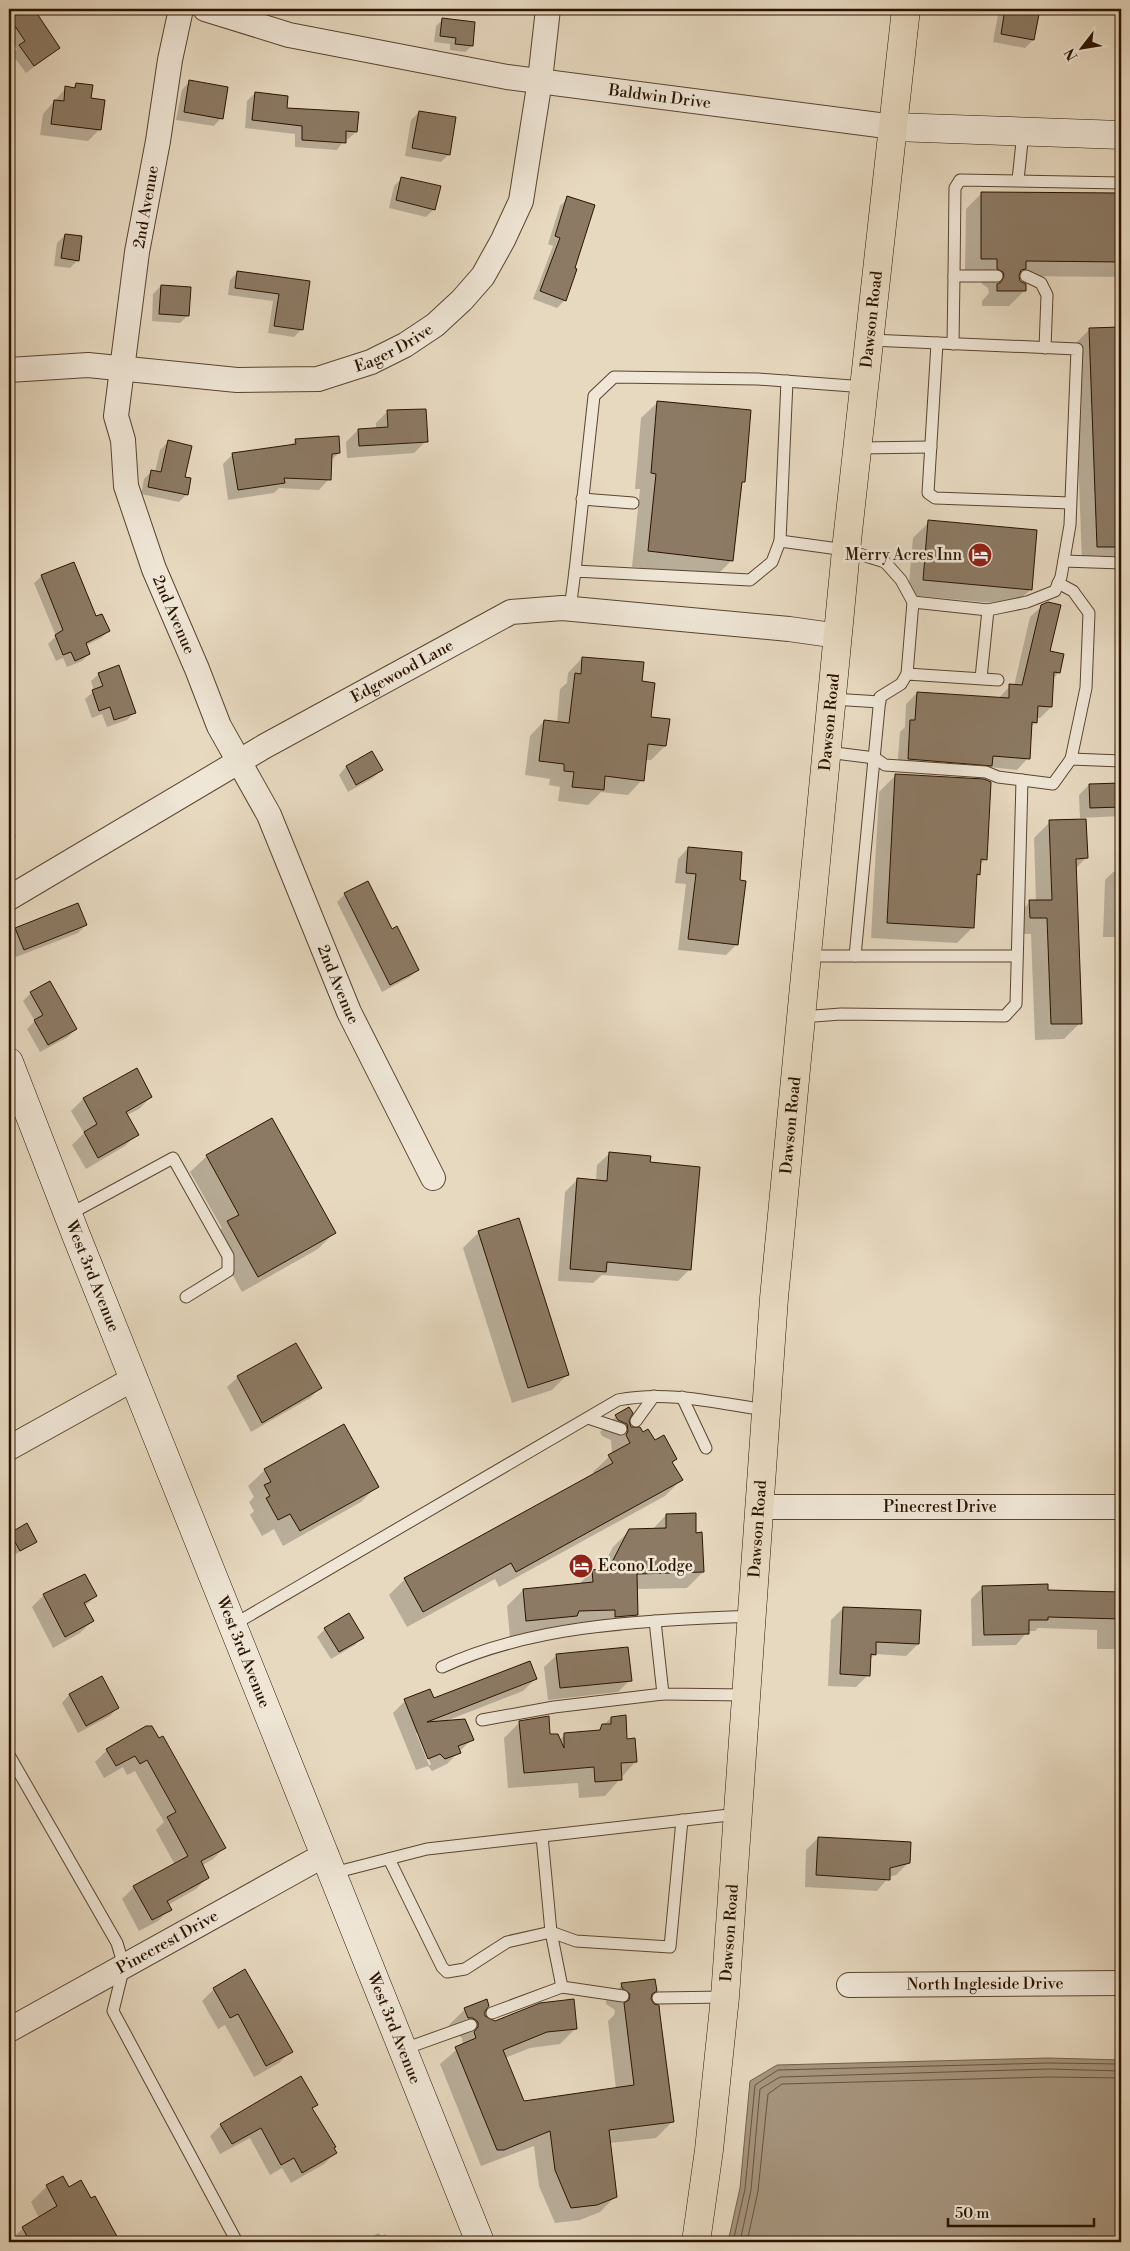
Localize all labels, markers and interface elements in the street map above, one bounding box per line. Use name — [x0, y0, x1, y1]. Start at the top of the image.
north arrow — [1058, 22, 1108, 72]
text: N — [1061, 45, 1082, 64]
street label: Baldwin Drive — [606, 80, 712, 113]
street label: 2nd Avenue — [129, 164, 163, 250]
street label: Dawson Road — [856, 270, 887, 369]
street label: Eager Drive — [352, 319, 437, 377]
hotel icon: Merry Acres Inn — [967, 542, 993, 568]
place label: Merry Acres Inn — [845, 545, 962, 565]
street label: 2nd Avenue — [148, 572, 199, 657]
street label: Edgewood Lane — [347, 635, 457, 707]
street label: Dawson Road — [815, 673, 844, 772]
street label: 2nd Avenue — [313, 942, 363, 1027]
street label: Dawson Road — [776, 1076, 805, 1175]
street label: West 3rd Avenue — [61, 1217, 124, 1335]
street label: Dawson Road — [744, 1479, 771, 1578]
street label: Pinecrest Drive — [883, 1497, 997, 1517]
hotel icon: Econo Lodge — [568, 1553, 594, 1579]
place label: Econo Lodge — [598, 1556, 693, 1576]
street label: West 3rd Avenue — [212, 1593, 275, 1711]
street label: Dawson Road — [716, 1883, 743, 1982]
street label: Pinecrest Drive — [113, 1906, 222, 1978]
street label: West 3rd Avenue — [362, 1968, 426, 2087]
street label: North Ingleside Drive — [906, 1973, 1064, 1995]
scale bar — [948, 2196, 1094, 2228]
text: 50 m — [955, 2204, 989, 2223]

